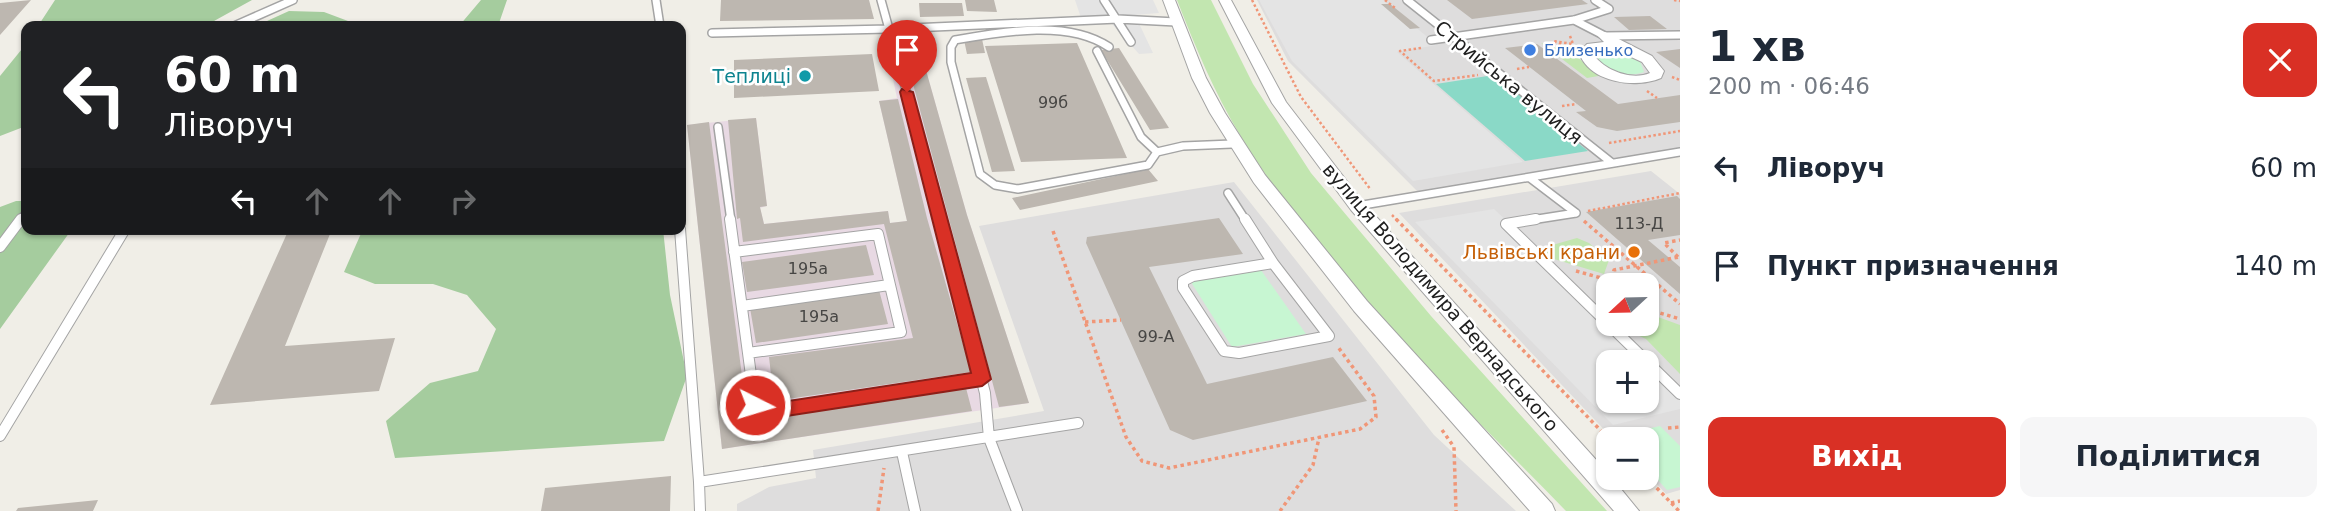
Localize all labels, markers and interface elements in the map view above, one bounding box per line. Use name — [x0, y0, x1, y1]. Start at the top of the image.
street label: Стрийська вулиця — [1431, 16, 1587, 148]
pin — [877, 20, 937, 92]
text: 1 хв — [1708, 22, 1806, 71]
button: close — [2243, 23, 2317, 97]
icon: arrive — [888, 31, 926, 69]
place label: Близенько — [1544, 41, 1633, 60]
marker: Близенько — [1522, 42, 1538, 58]
text: 60 m — [164, 47, 300, 104]
icon: left — [49, 49, 140, 140]
place label: Теплиці — [712, 65, 791, 87]
marker: Теплиці — [797, 68, 813, 84]
text: 200 m · 06:46 — [1708, 73, 1870, 99]
house number: 99б — [1038, 93, 1068, 112]
text: Ліворуч — [164, 106, 294, 144]
icon: left — [1708, 149, 1746, 187]
text: Ліворуч — [1767, 153, 1885, 183]
text: 60 m — [2250, 153, 2317, 183]
street label: вулиця Володимира Вернадського — [1319, 158, 1563, 436]
icon: left — [225, 182, 263, 220]
icon: ahead — [298, 182, 336, 220]
icon: ahead — [371, 182, 409, 220]
icon: right — [444, 182, 482, 220]
house number: 113-Д — [1615, 214, 1663, 233]
place label: Львівські крани — [1462, 241, 1620, 263]
marker: Львівські крани — [1626, 244, 1642, 260]
icon: arrive — [1708, 247, 1746, 285]
text: Пункт призначення — [1767, 251, 2059, 281]
text: 140 m — [2234, 251, 2317, 281]
house number: 195а — [788, 259, 828, 278]
north arrow — [1596, 273, 1659, 336]
map controls — [1596, 273, 1659, 490]
house number: 195а — [799, 307, 839, 326]
house number: 99-А — [1137, 327, 1175, 346]
button: + — [1596, 350, 1659, 413]
position arrow — [718, 368, 792, 442]
button: Вихід — [1708, 417, 2006, 497]
button: Поділитися — [2020, 417, 2317, 497]
button: − — [1596, 427, 1659, 490]

